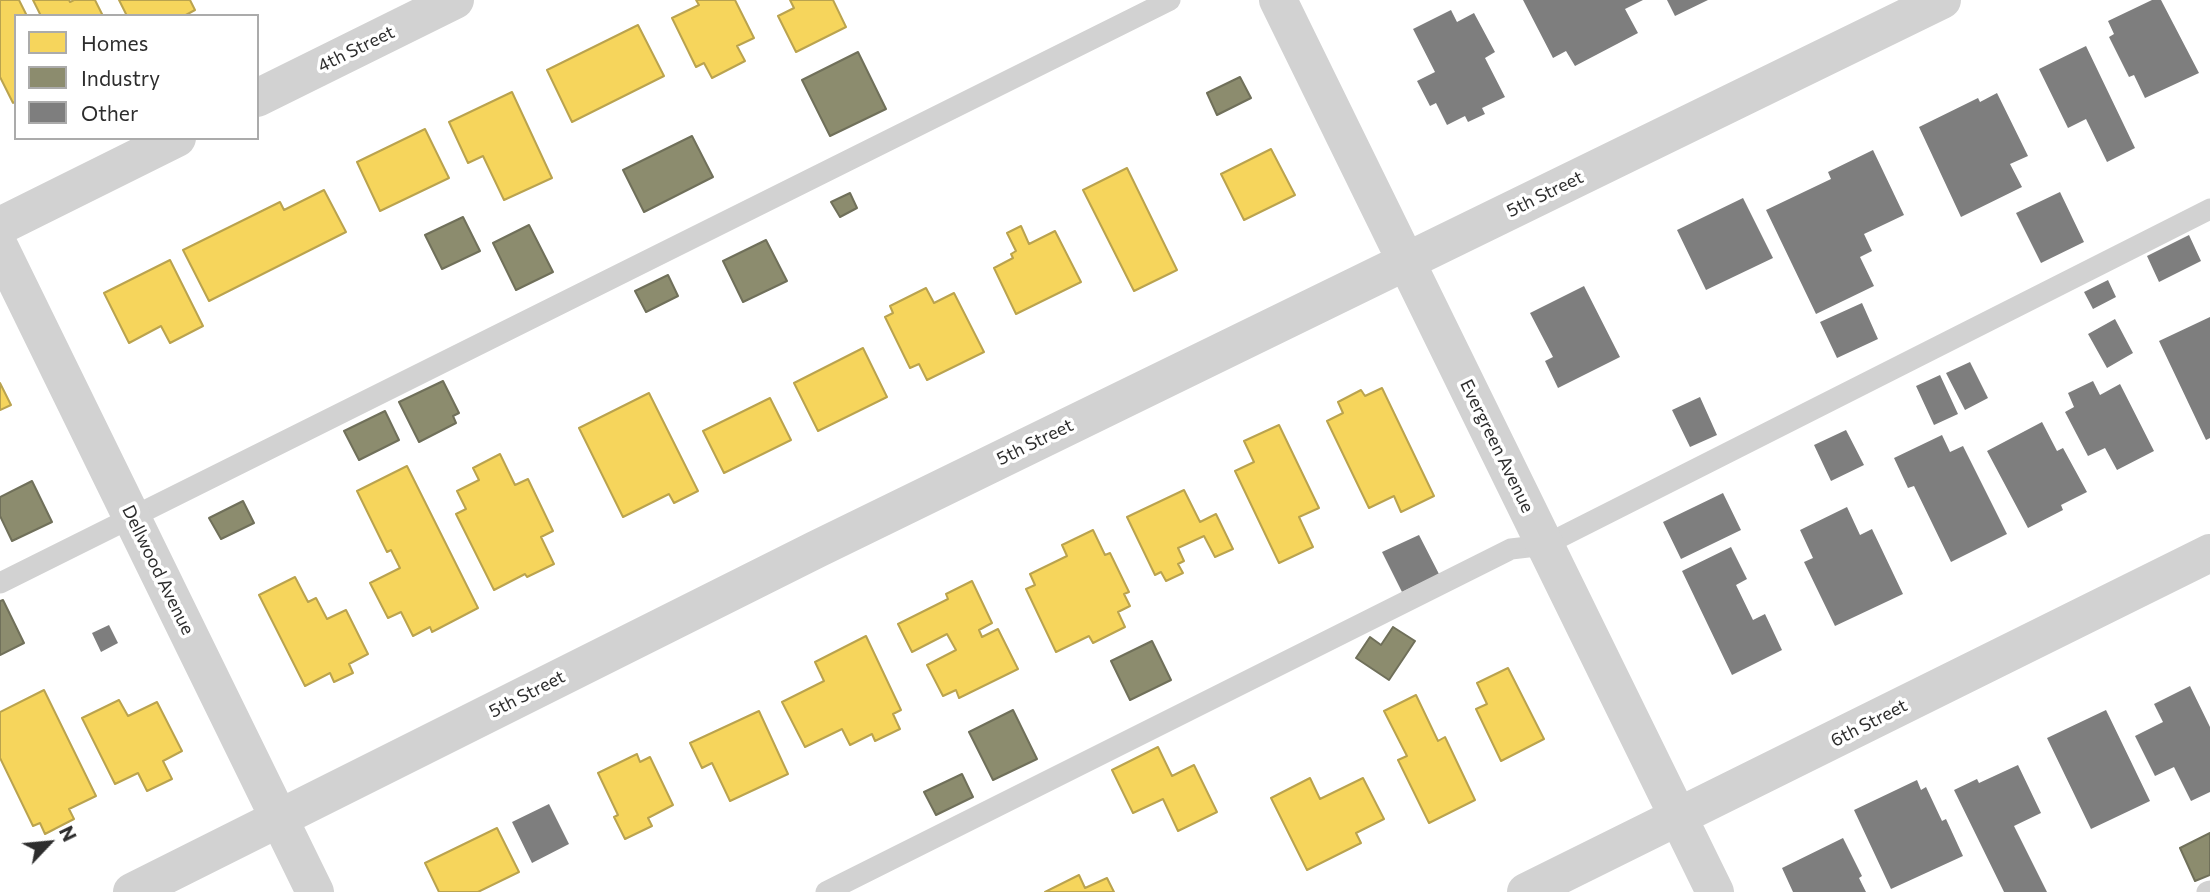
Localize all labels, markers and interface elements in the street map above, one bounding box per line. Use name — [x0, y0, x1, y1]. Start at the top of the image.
legend — [14, 14, 259, 140]
street label: 4th Street — [314, 21, 398, 77]
text: Homes — [81, 30, 148, 55]
text: Industry — [81, 65, 160, 90]
text: Other — [81, 100, 138, 125]
street label: 5th Street — [1503, 166, 1587, 222]
street label: Evergreen Avenue — [1455, 376, 1539, 516]
street label: 5th Street — [993, 414, 1077, 470]
street label: Dellwood Avenue — [117, 502, 199, 638]
street label: 5th Street — [485, 666, 569, 722]
street label: 6th Street — [1827, 695, 1911, 751]
north arrow — [14, 808, 84, 878]
text: N — [55, 822, 82, 845]

